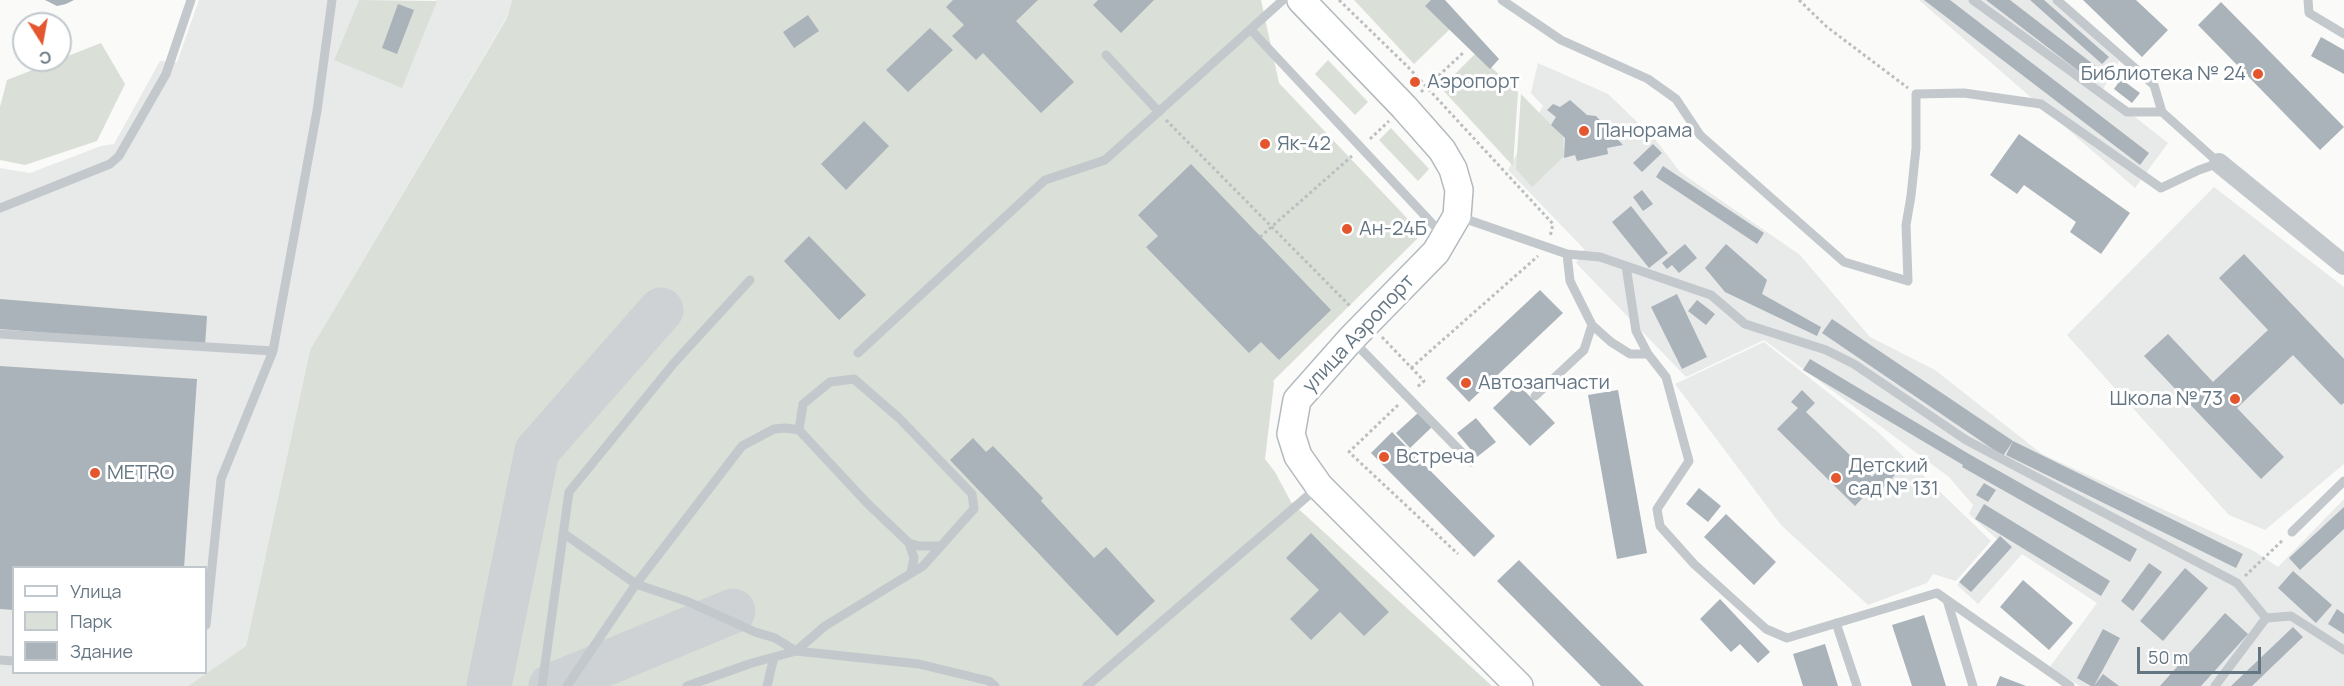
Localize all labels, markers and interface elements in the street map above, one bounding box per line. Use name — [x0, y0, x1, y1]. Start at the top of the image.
north arrow — [12, 12, 72, 72]
text: С — [37, 46, 53, 70]
place label: Библиотека № 24 — [2081, 62, 2246, 86]
marker: Библиотека № 24 — [2251, 67, 2265, 81]
place label: Аэропорт — [1427, 70, 1520, 94]
marker: Аэропорт — [1408, 75, 1422, 89]
place label: Панорама — [1596, 119, 1692, 143]
marker: Панорама — [1577, 124, 1591, 138]
place label: Як-42 — [1277, 132, 1331, 156]
marker: Як-42 — [1258, 137, 1272, 151]
place label: Ан-24Б — [1359, 217, 1427, 241]
marker: Ан-24Б — [1340, 222, 1354, 236]
street label: улица Аэропорт — [1298, 270, 1420, 398]
place label: Автозапчасти — [1478, 371, 1610, 395]
marker: Автозапчасти — [1459, 376, 1473, 390]
place label: Школа № 73 — [2109, 387, 2223, 411]
marker: Школа № 73 — [2228, 392, 2242, 406]
place label: Встреча — [1396, 445, 1475, 469]
marker: Встреча — [1377, 450, 1391, 464]
place label: Детский сад № 131 — [1848, 454, 1939, 501]
place label: METRO — [107, 461, 174, 485]
marker: METRO — [88, 466, 102, 480]
marker: Детский сад № 131 — [1829, 471, 1843, 485]
legend — [12, 566, 207, 674]
text: Улица — [70, 579, 122, 603]
text: Парк — [70, 609, 112, 633]
scale bar — [2140, 635, 2264, 673]
text: Здание — [70, 639, 133, 663]
text: 50 m — [2148, 645, 2188, 669]

